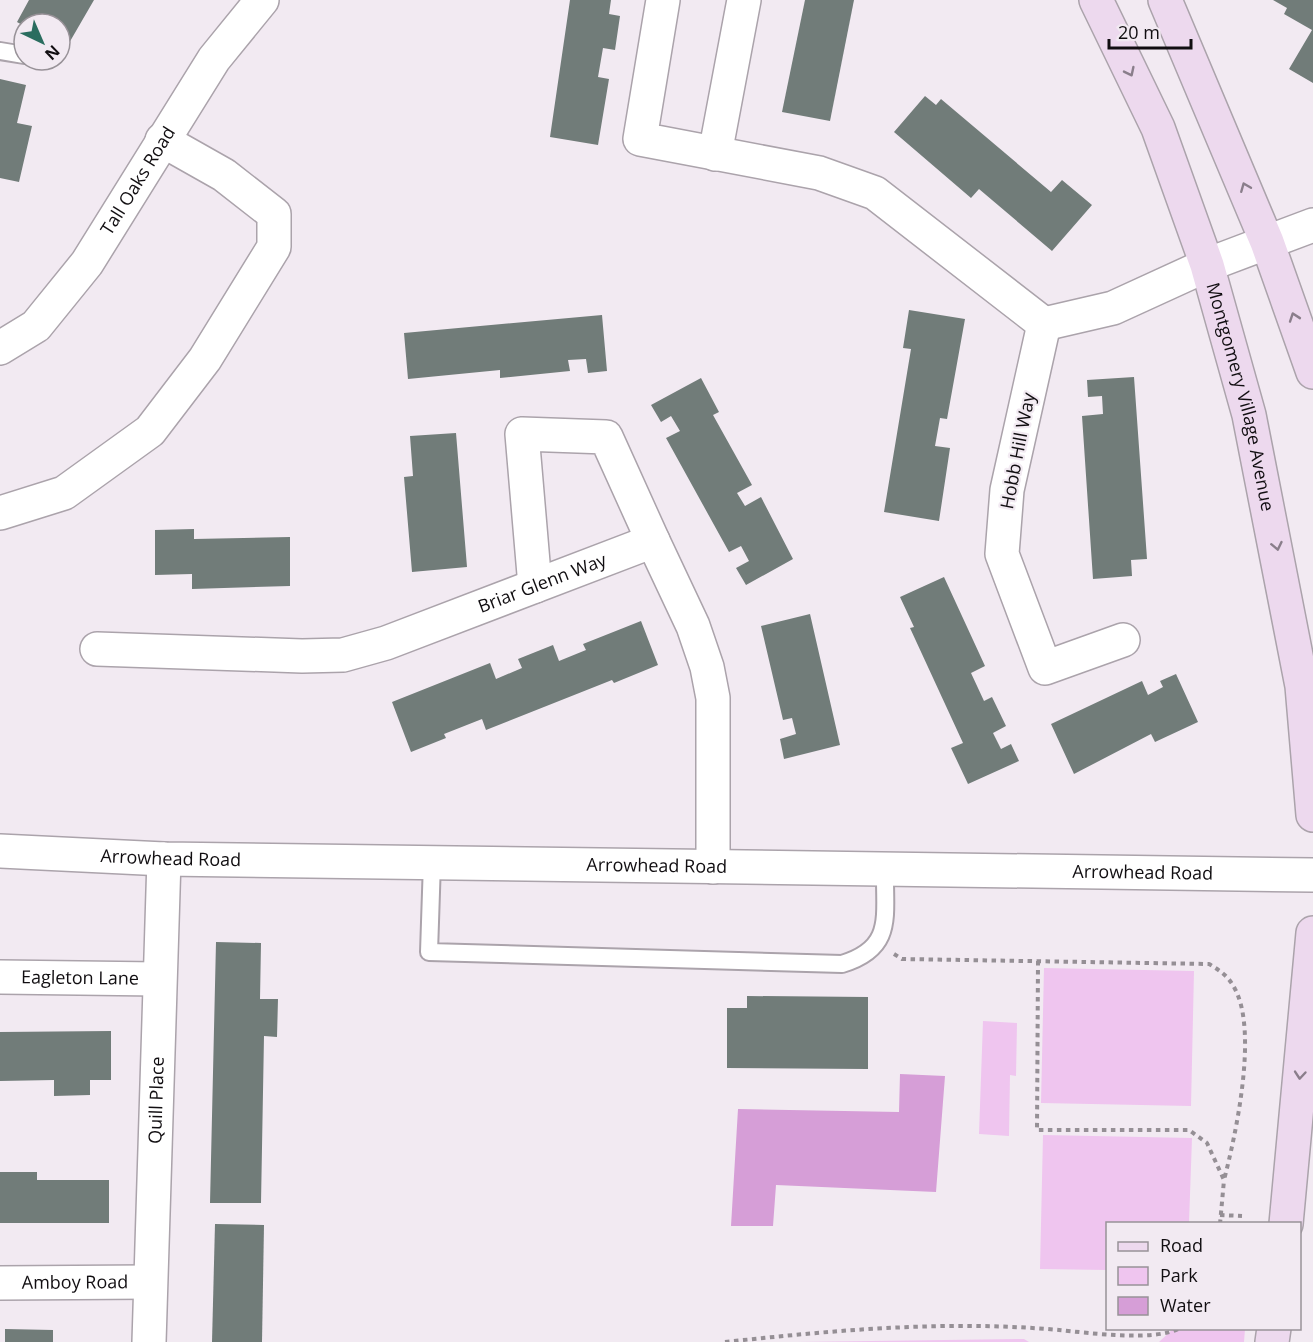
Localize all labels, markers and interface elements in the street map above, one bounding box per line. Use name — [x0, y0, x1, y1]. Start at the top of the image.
north arrow — [12, 12, 72, 72]
scale bar — [1109, 12, 1192, 50]
text: 20 m — [1118, 20, 1160, 44]
text: N — [40, 40, 65, 65]
one-way arrow — [1123, 65, 1135, 76]
street label: Tall Oaks Road — [94, 122, 180, 239]
one-way arrow — [1240, 183, 1252, 194]
street label: Montgomery Village Avenue — [1202, 280, 1281, 513]
one-way arrow — [1288, 312, 1301, 323]
street label: Hobb Hill Way — [994, 390, 1040, 511]
one-way arrow — [1269, 541, 1282, 551]
street label: Briar Glenn Way — [474, 547, 610, 618]
street label: Arrowhead Road — [100, 843, 241, 871]
street label: Arrowhead Road — [586, 852, 727, 878]
street label: Arrowhead Road — [1072, 859, 1213, 885]
street label: Eagleton Lane — [21, 964, 139, 990]
street label: Quill Place — [142, 1056, 169, 1144]
one-way arrow — [1294, 1070, 1307, 1079]
legend — [1106, 1222, 1301, 1330]
text: Road — [1160, 1233, 1203, 1257]
text: Park — [1160, 1263, 1198, 1287]
street label: Amboy Road — [22, 1269, 128, 1294]
text: Water — [1160, 1293, 1211, 1317]

